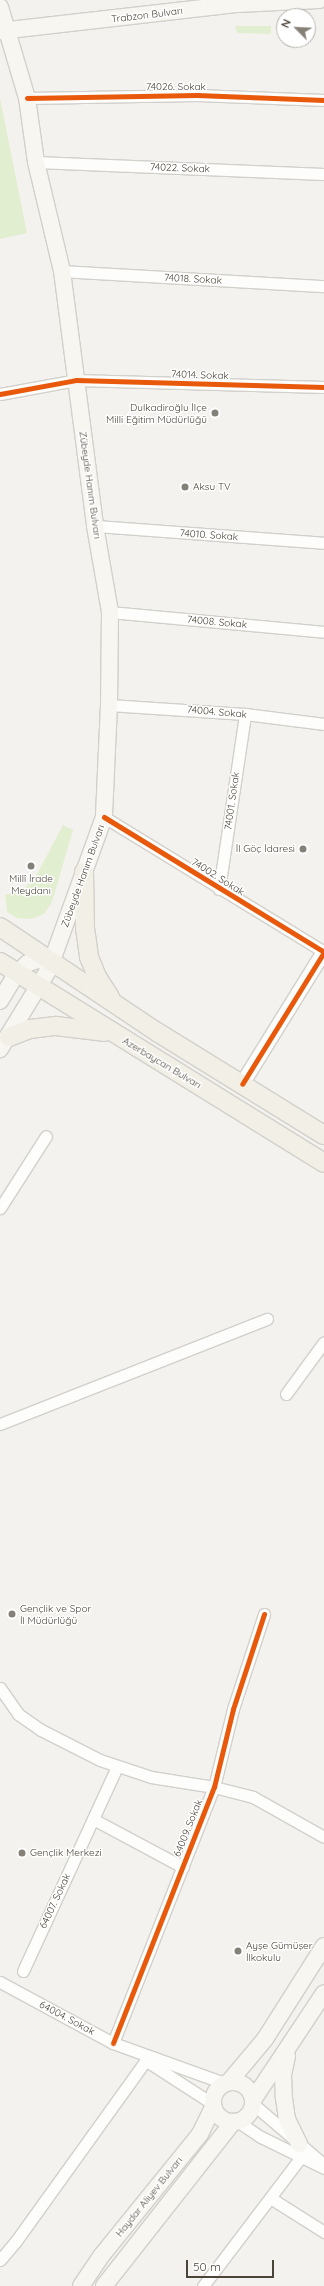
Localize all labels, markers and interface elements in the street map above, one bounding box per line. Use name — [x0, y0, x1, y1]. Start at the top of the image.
street label: Trabzon Bulvarı — [111, 5, 183, 25]
north arrow — [276, 8, 316, 48]
text: N — [278, 17, 294, 30]
street label: 74026. Sokak — [146, 81, 206, 93]
street label: 74022. Sokak — [150, 161, 210, 175]
street label: 74018. Sokak — [164, 271, 222, 287]
street label: 74014. Sokak — [171, 368, 229, 382]
place label: Dulkadiroğlu İlçe Milli Eğitim Müdürlüğü — [106, 401, 207, 424]
marker: Dulkadiroğlu İlçe Milli Eğitim Müdürlüğü — [210, 408, 220, 418]
street label: Zübeyde Hanım Bulvarı — [77, 430, 103, 540]
place label: Aksu TV — [193, 481, 231, 493]
marker: Aksu TV — [180, 482, 190, 492]
street label: 74010. Sokak — [179, 527, 239, 543]
street label: 74008. Sokak — [186, 613, 248, 631]
street label: 74004. Sokak — [187, 703, 247, 721]
street label: 74001. Sokak — [222, 771, 242, 831]
street label: Zübeyde Hanım Bulvarı — [59, 823, 107, 929]
place label: İl Göç İdaresi — [236, 843, 295, 855]
marker: İl Göç İdaresi — [298, 844, 308, 854]
street label: 74002. Sokak — [189, 856, 247, 898]
marker: Millî İrade Meydanı — [26, 861, 36, 871]
place label: Millî İrade Meydanı — [9, 872, 53, 896]
street label: Azerbaycan Bulvarı — [120, 1035, 204, 1091]
place label: Gençlik ve Spor İl Müdürlüğü — [20, 1602, 91, 1626]
marker: Gençlik ve Spor İl Müdürlüğü — [7, 1609, 17, 1619]
street label: 64009. Sokak — [171, 1798, 205, 1858]
place label: Gençlik Merkezi — [30, 1847, 102, 1859]
marker: Gençlik Merkezi — [17, 1848, 27, 1858]
street label: 64007. Sokak — [37, 1871, 73, 1931]
place label: Ayşe Gümüşer İlkokulu — [246, 1939, 313, 1962]
marker: Ayşe Gümüşer İlkokulu — [233, 1946, 243, 1956]
street label: 64004. Sokak — [37, 1998, 97, 2038]
street label: Haydar Aliyev Bulvarı — [113, 2155, 185, 2239]
scale bar — [188, 2252, 276, 2278]
text: 50 m — [193, 2259, 221, 2274]

